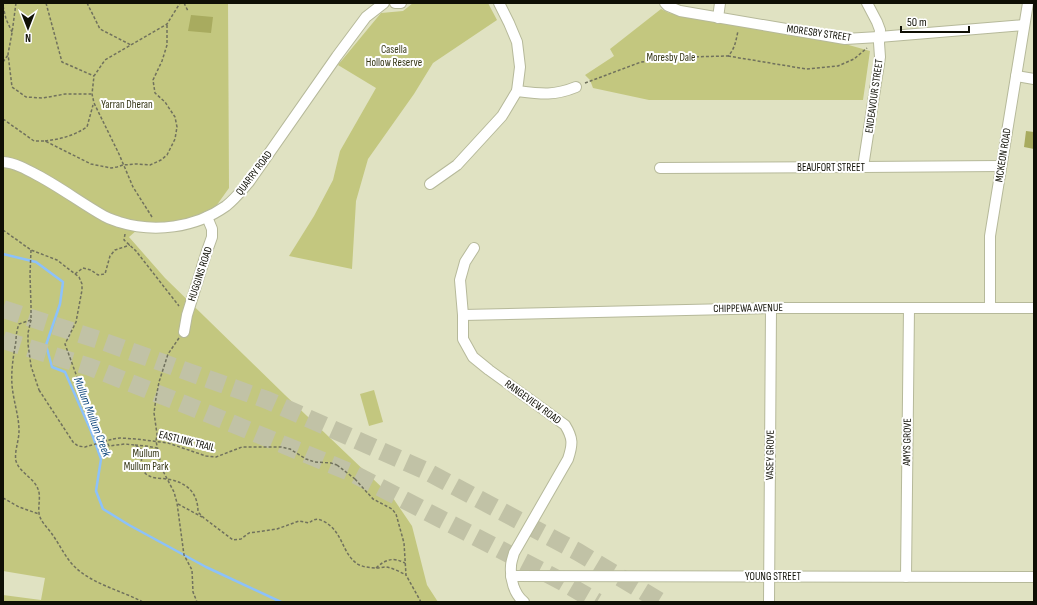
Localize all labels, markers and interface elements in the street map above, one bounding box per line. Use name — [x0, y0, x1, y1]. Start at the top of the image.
north arrow — [8, 8, 48, 48]
scale bar — [901, 8, 969, 34]
text: 50 m — [907, 15, 927, 30]
street label: MORESBY STREET — [786, 22, 853, 44]
text: N — [25, 31, 31, 44]
park label: Casella Hollow Reserve — [366, 43, 422, 69]
park label: Moresby Dale — [647, 51, 695, 64]
street label: ENDEAVOUR STREET — [862, 58, 886, 134]
park label: Yarran Dheran — [101, 98, 153, 111]
street label: MCKEON ROAD — [992, 127, 1014, 183]
street label: QUARRY ROAD — [233, 148, 275, 198]
street label: BEAUFORT STREET — [797, 161, 865, 174]
street label: HUGGINS ROAD — [185, 245, 215, 303]
street label: CHIPPEWA AVENUE — [713, 301, 783, 315]
water label: Mullum Mullum Creek — [70, 375, 114, 459]
street label: RANGEVIEW ROAD — [502, 377, 564, 427]
street label: AMYS GROVE — [900, 418, 914, 467]
street label: EASTLINK TRAIL — [158, 428, 216, 454]
street label: VASEY GROVE — [763, 430, 777, 480]
park label: Mullum Mullum Park — [124, 447, 169, 473]
street label: YOUNG STREET — [745, 570, 801, 583]

